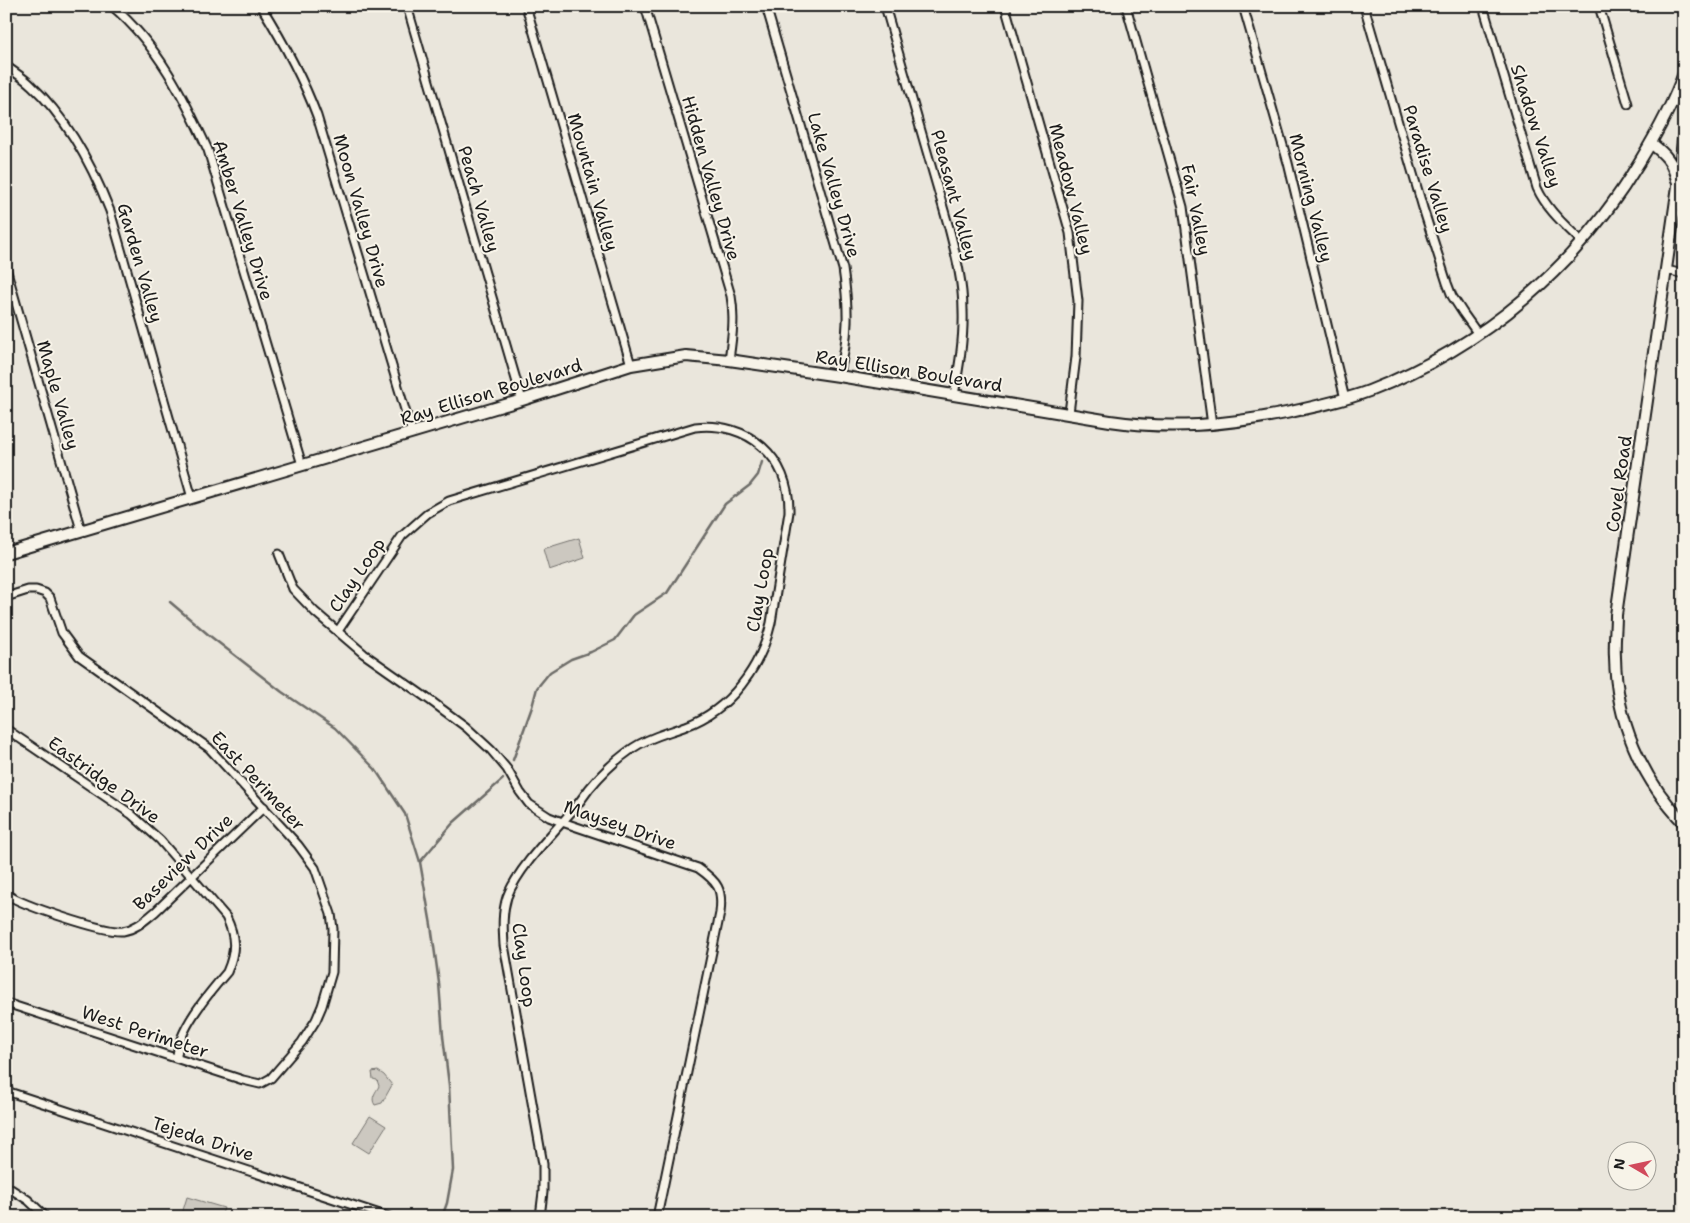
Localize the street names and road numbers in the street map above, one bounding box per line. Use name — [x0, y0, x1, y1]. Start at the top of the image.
street label: Shadow Valley — [1505, 61, 1567, 191]
street label: Hidden Valley Drive — [676, 93, 746, 263]
street label: Paradise Valley — [1397, 102, 1459, 236]
street label: Mountain Valley — [562, 110, 624, 254]
street label: Lake Valley Drive — [802, 110, 866, 260]
street label: Meadow Valley — [1043, 121, 1099, 257]
street label: Pleasant Valley — [925, 127, 983, 263]
street label: Moon Valley Drive — [328, 131, 394, 291]
street label: Morning Valley — [1283, 131, 1339, 265]
street label: Amber Valley Drive — [207, 137, 279, 303]
street label: Peach Valley — [452, 143, 506, 255]
street label: Fair Valley — [1175, 162, 1217, 258]
street label: Garden Valley — [111, 200, 169, 326]
street label: Maple Valley — [31, 337, 85, 453]
street label: Ray Ellison Boulevard — [814, 344, 1004, 398]
street label: Ray Ellison Boulevard — [397, 353, 585, 431]
street label: Covel Road — [1600, 434, 1638, 534]
street label: Clay Loop — [323, 533, 391, 617]
street label: Clay Loop — [741, 546, 779, 634]
street label: East Perimeter — [206, 726, 310, 836]
street label: Eastridge Drive — [43, 731, 165, 829]
street label: Maysey Drive — [560, 795, 680, 855]
street label: Baseview Drive — [128, 808, 238, 916]
street label: Clay Loop — [506, 921, 542, 1009]
street label: West Perimeter — [78, 1000, 212, 1064]
street label: Tejeda Drive — [149, 1111, 257, 1167]

